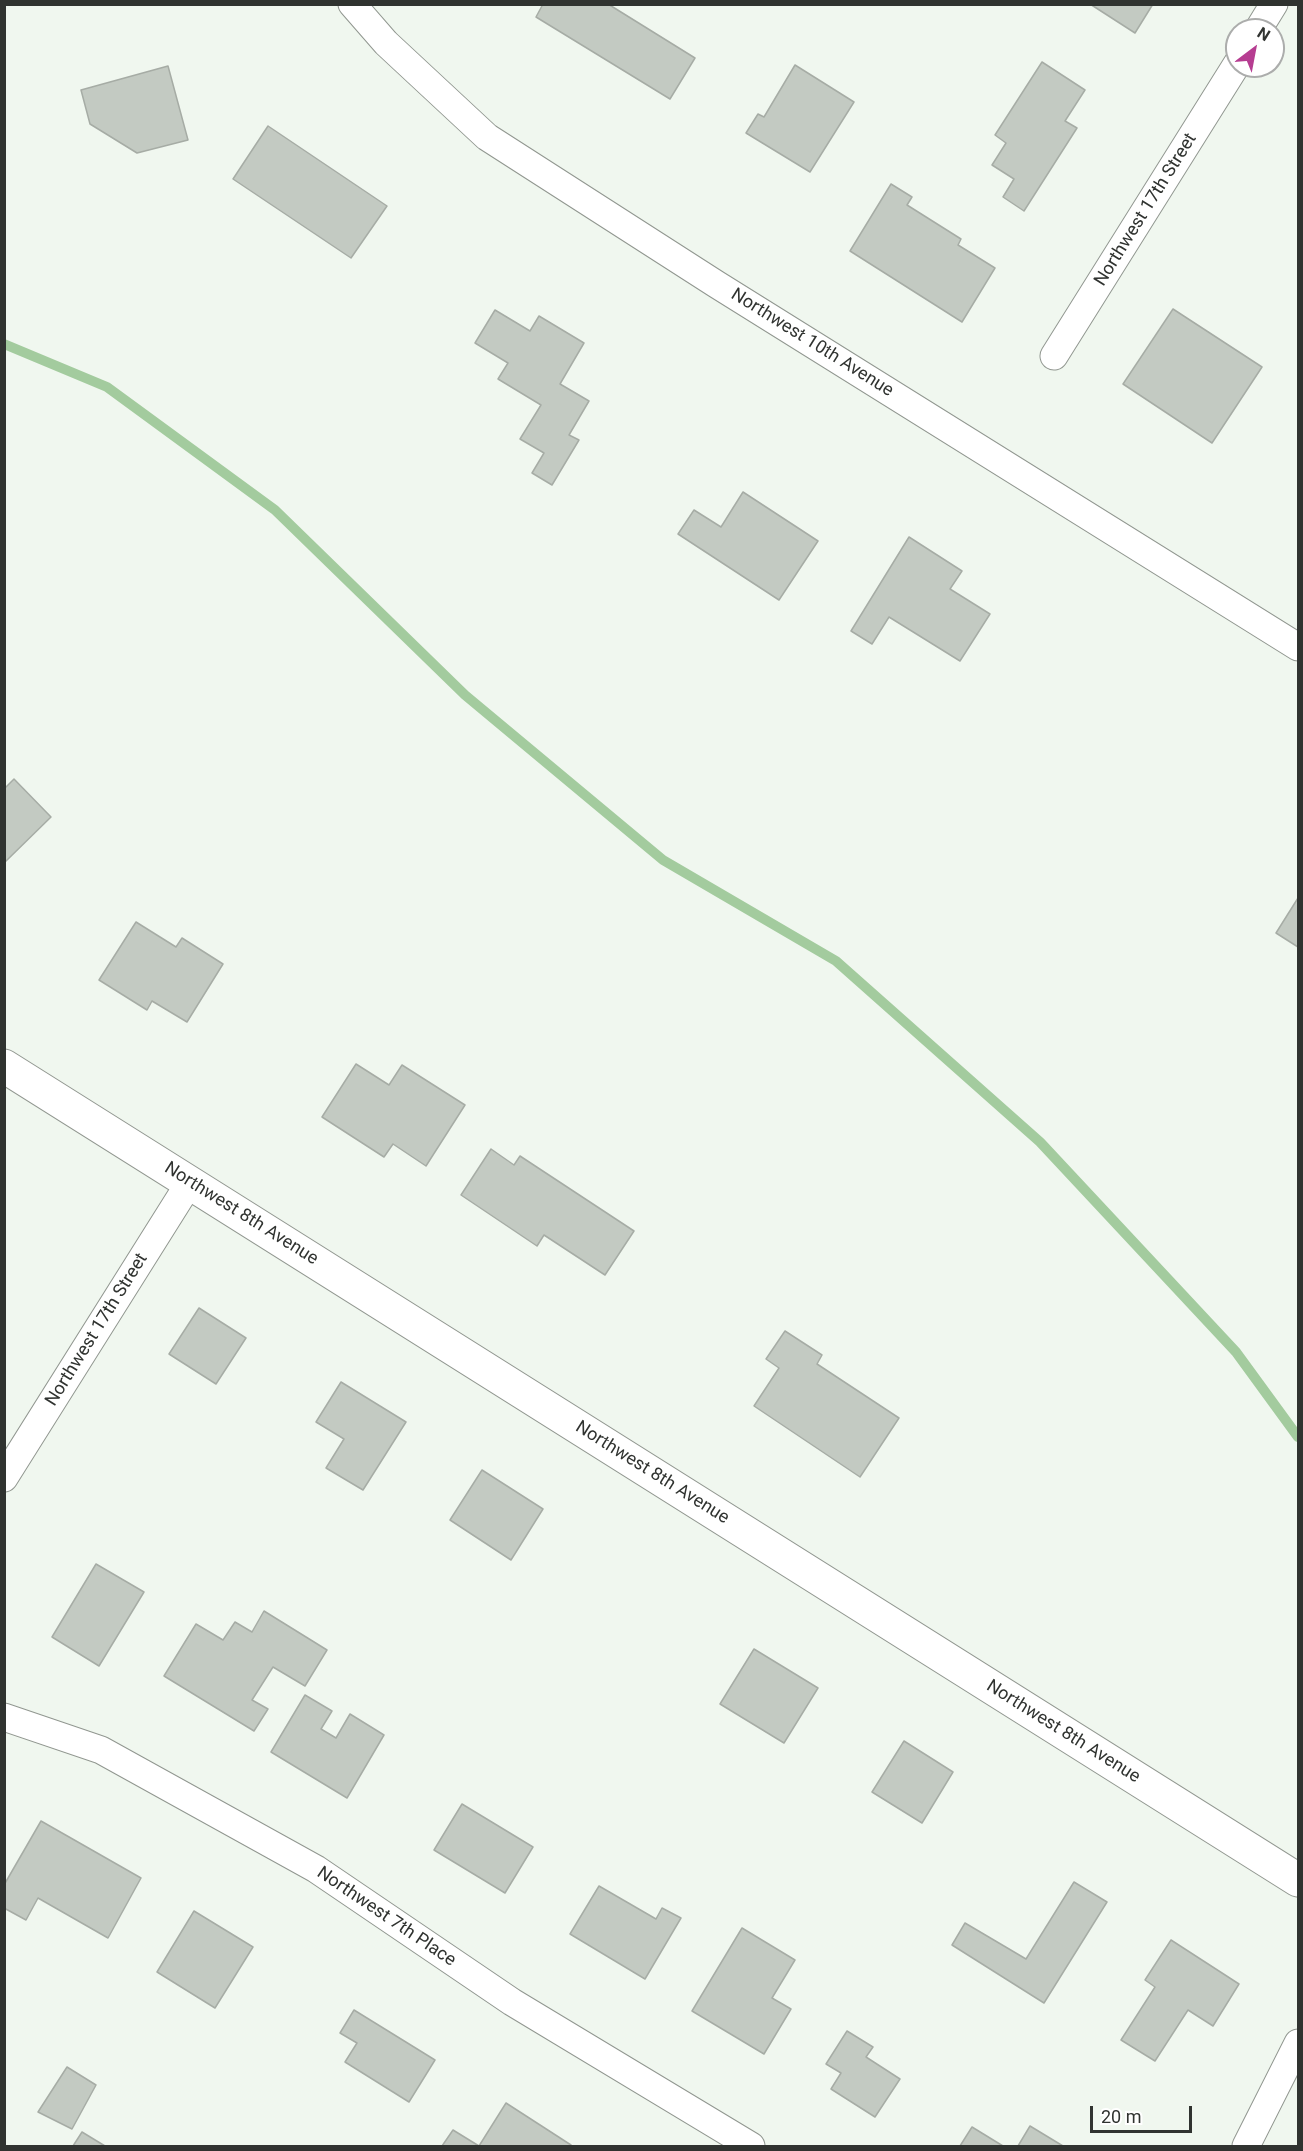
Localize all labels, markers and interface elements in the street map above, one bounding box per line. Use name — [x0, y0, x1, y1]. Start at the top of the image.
north arrow — [1225, 18, 1285, 78]
text: N — [1254, 23, 1274, 45]
street label: Northwest 17th Street — [1090, 130, 1202, 290]
street label: Northwest 10th Avenue — [727, 284, 897, 402]
street label: Northwest 8th Avenue — [160, 1158, 322, 1270]
street label: Northwest 17th Street — [41, 1250, 153, 1410]
street label: Northwest 8th Avenue — [571, 1417, 733, 1529]
street label: Northwest 8th Avenue — [982, 1676, 1144, 1788]
street label: Northwest 7th Place — [312, 1862, 460, 1972]
scale bar — [1093, 2094, 1195, 2132]
text: 20 m — [1101, 2106, 1141, 2127]

